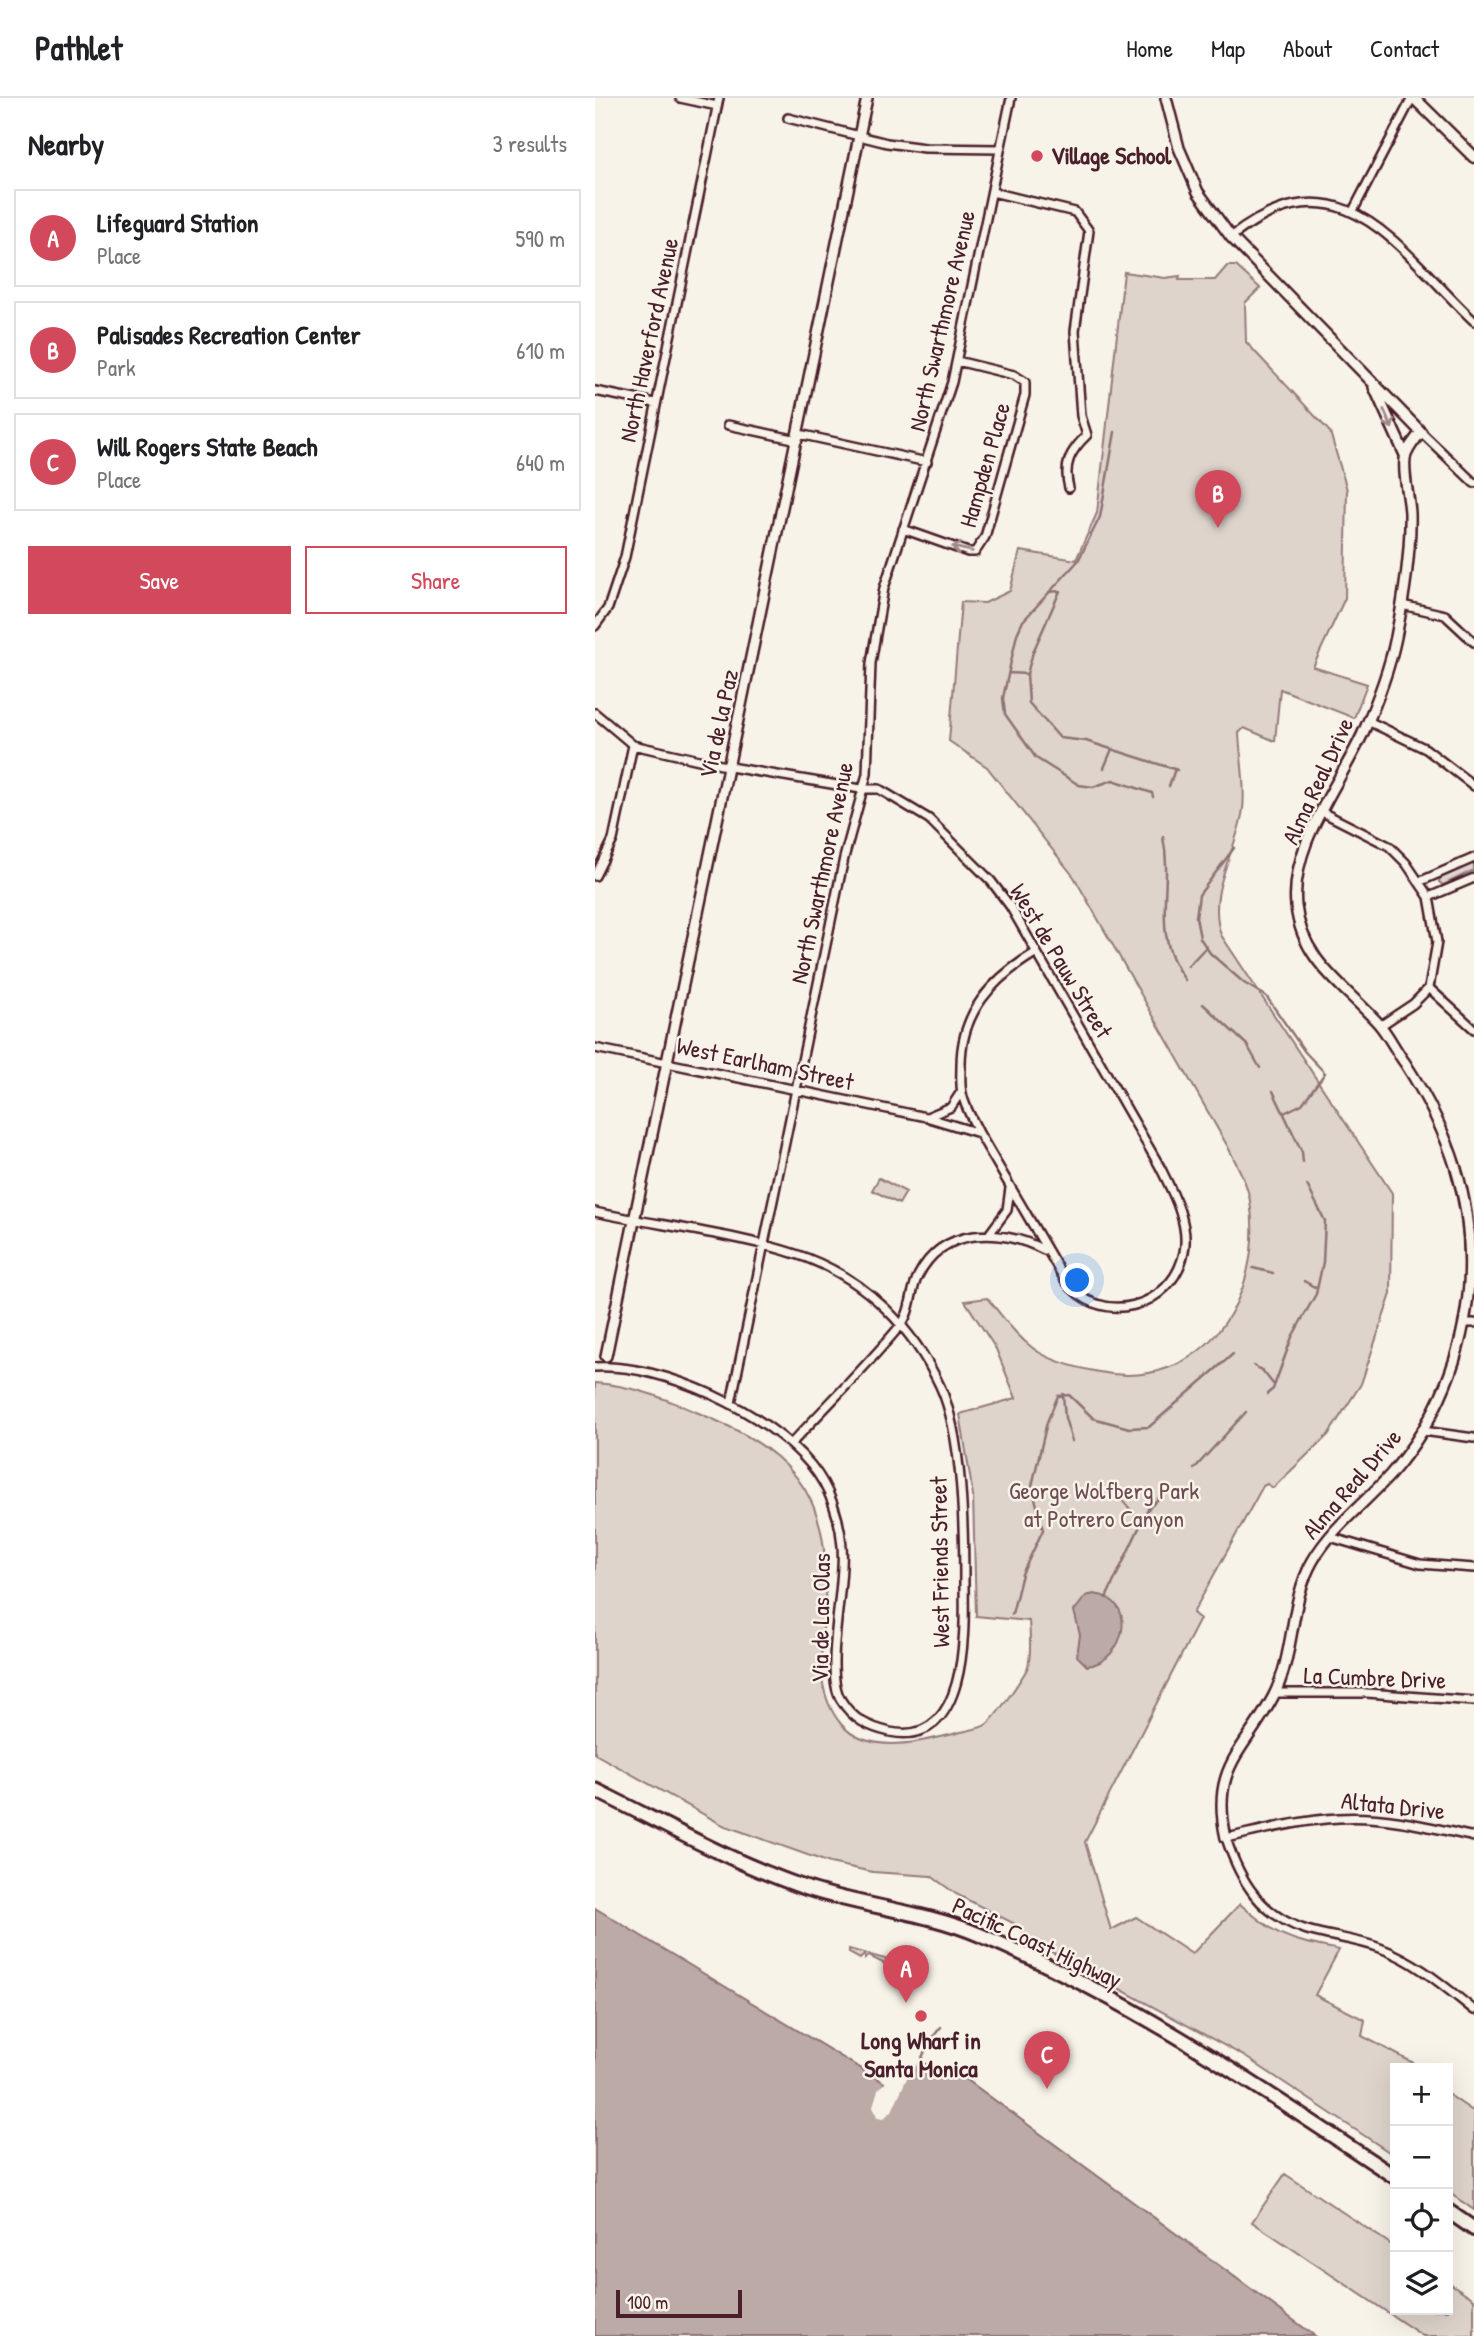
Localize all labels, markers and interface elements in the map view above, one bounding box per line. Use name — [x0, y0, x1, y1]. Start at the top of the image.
text: Pathlet — [35, 26, 122, 70]
text: Home — [1126, 32, 1173, 64]
text: Map — [1211, 32, 1245, 64]
text: About — [1283, 32, 1332, 64]
text: Contact — [1370, 32, 1439, 64]
text: Nearby — [28, 124, 104, 164]
text: 3 results — [492, 128, 567, 159]
place label: Village School — [1051, 139, 1172, 172]
marker: Village School — [1029, 148, 1045, 164]
text: Lifeguard Station — [97, 205, 259, 240]
street label: North Swarthmore Avenue — [900, 207, 982, 434]
text: A — [47, 223, 59, 254]
text: 590 m — [516, 223, 565, 254]
street label: North Haverford Avenue — [611, 234, 685, 445]
text: Place — [97, 240, 141, 271]
text: Palisades Recreation Center — [97, 317, 361, 352]
text: B — [47, 335, 59, 366]
text: 610 m — [516, 335, 565, 366]
text: Park — [97, 352, 135, 383]
street label: Hampden Place — [951, 398, 1017, 531]
one-way arrow — [1382, 408, 1395, 429]
text: Will Rogers State Beach — [97, 429, 317, 464]
text: C — [47, 447, 59, 478]
text: 640 m — [516, 447, 565, 478]
text: Place — [97, 464, 141, 495]
pin: B — [1195, 470, 1241, 528]
one-way arrow — [951, 542, 974, 555]
button: Save — [28, 546, 291, 614]
button: Share — [305, 546, 567, 614]
street label: Via de la Paz — [691, 666, 745, 781]
street label: Alma Real Drive — [1274, 712, 1361, 849]
street label: North Swarthmore Avenue — [782, 759, 860, 987]
street label: West de Pauw Street — [1003, 877, 1121, 1044]
street label: West Earlham Street — [674, 1029, 857, 1098]
your location — [1060, 1263, 1094, 1297]
street label: Alma Real Drive — [1294, 1421, 1408, 1545]
park label: George Wolfberg Park at Potrero Canyon — [1009, 1474, 1199, 1534]
street label: West Friends Street — [921, 1475, 956, 1648]
street label: Via de Las Olas — [803, 1553, 837, 1683]
street label: La Cumbre Drive — [1303, 1659, 1447, 1695]
street label: Altata Drive — [1340, 1784, 1447, 1826]
street label: Pacific Coast Highway — [948, 1889, 1127, 1995]
pin: A — [883, 1945, 929, 2003]
marker: Long Wharf in Santa Monica — [913, 2008, 929, 2024]
place label: Long Wharf in Santa Monica — [861, 2024, 981, 2084]
pin: C — [1024, 2031, 1070, 2089]
map controls — [1390, 2063, 1453, 2315]
button: + — [1390, 2063, 1453, 2126]
button: − — [1390, 2126, 1453, 2189]
button: locate — [1390, 2189, 1453, 2252]
button: layers — [1390, 2252, 1453, 2315]
scale bar — [616, 2287, 742, 2319]
text: 100 m — [627, 2289, 668, 2315]

